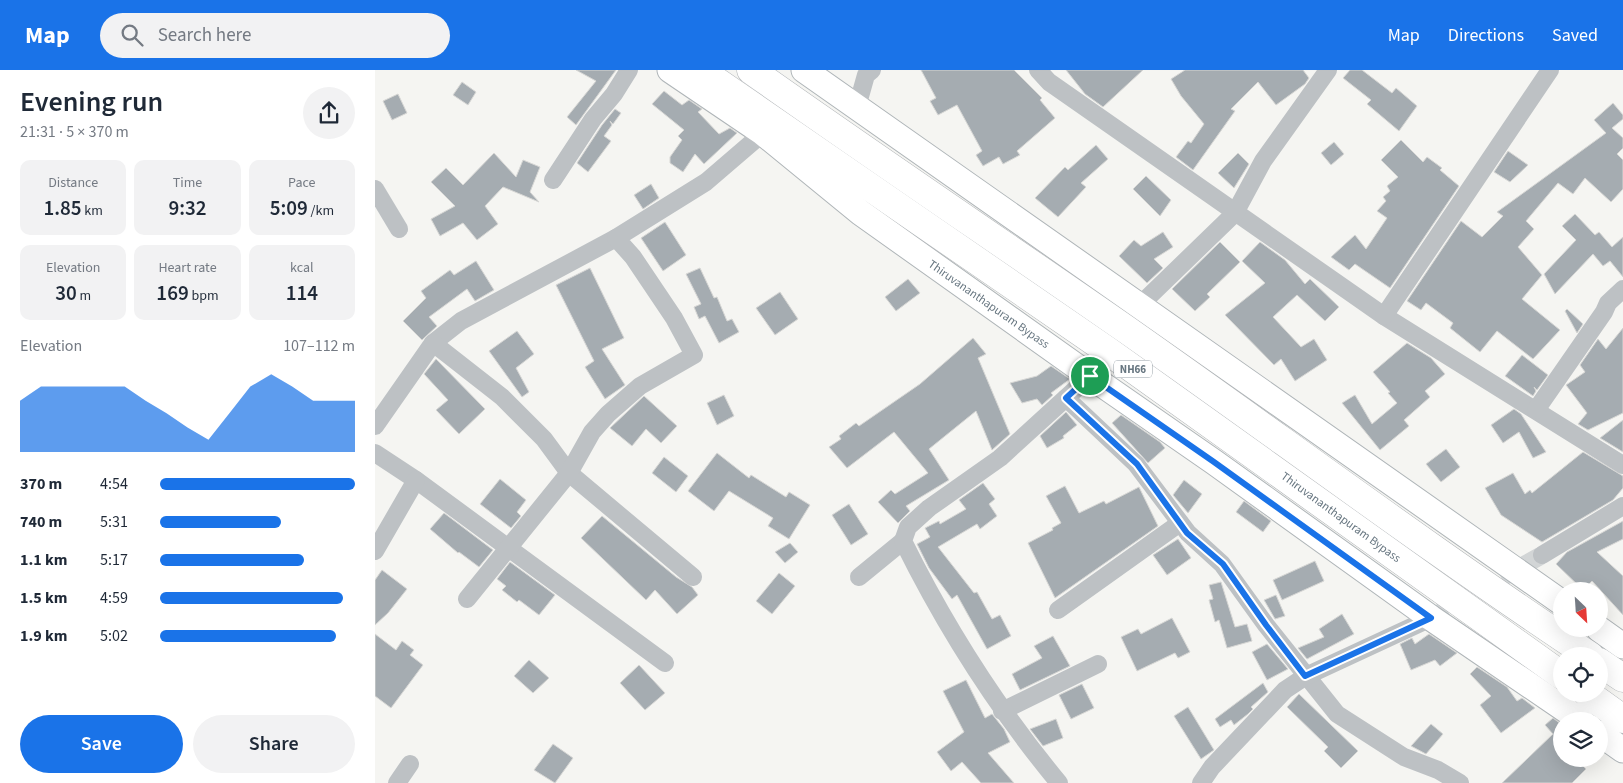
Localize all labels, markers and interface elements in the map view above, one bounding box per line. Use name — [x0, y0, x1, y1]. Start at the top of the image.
search box — [100, 13, 450, 58]
text: Map — [25, 18, 70, 53]
icon: search — [118, 21, 146, 49]
text: Search here — [158, 22, 251, 49]
text: Map — [1388, 23, 1420, 48]
text: Directions — [1448, 23, 1524, 48]
text: Saved — [1552, 23, 1598, 48]
text: Evening run — [20, 82, 163, 122]
button: share — [303, 87, 355, 139]
text: 21:31 · 5 × 370 m — [20, 121, 129, 143]
text: Distance — [48, 173, 98, 193]
text: Time — [173, 173, 202, 193]
text: Pace — [288, 173, 316, 193]
text: 1.85 — [43, 193, 82, 223]
text: 9:32 — [168, 193, 207, 223]
text: 5:09 — [270, 193, 308, 223]
text: km — [82, 201, 103, 221]
text: /km — [308, 201, 334, 221]
street label: Thiruvananthapuram Bypass — [925, 256, 1053, 353]
text: Elevation — [46, 258, 100, 278]
text: Heart rate — [158, 258, 217, 278]
text: kcal — [290, 258, 314, 278]
text: 30 — [55, 278, 77, 308]
text: 169 — [156, 278, 189, 308]
text: 114 — [286, 278, 318, 308]
text: m — [77, 286, 91, 306]
text: bpm — [189, 286, 219, 306]
text: Elevation — [20, 335, 82, 357]
text: 107–112 m — [283, 335, 355, 357]
pin — [1069, 355, 1111, 397]
road number: NH66 — [1114, 360, 1152, 378]
icon: arrive — [1076, 362, 1104, 390]
street label: Thiruvananthapuram Bypass — [1277, 468, 1404, 567]
text: 370 m — [20, 473, 62, 495]
text: 4:54 — [100, 473, 128, 495]
text: 740 m — [20, 511, 62, 533]
text: 5:31 — [100, 511, 128, 533]
text: 1.1 km — [20, 549, 67, 571]
text: 5:17 — [100, 549, 128, 571]
north arrow — [1553, 582, 1607, 638]
map controls — [1553, 582, 1608, 767]
text: 1.5 km — [20, 587, 67, 609]
text: 4:59 — [100, 587, 128, 609]
text: 1.9 km — [20, 625, 67, 647]
text: 5:02 — [100, 625, 128, 647]
button: locate — [1553, 647, 1608, 702]
button: layers — [1553, 712, 1608, 767]
button: Save — [20, 715, 183, 773]
button: Share — [193, 715, 355, 773]

